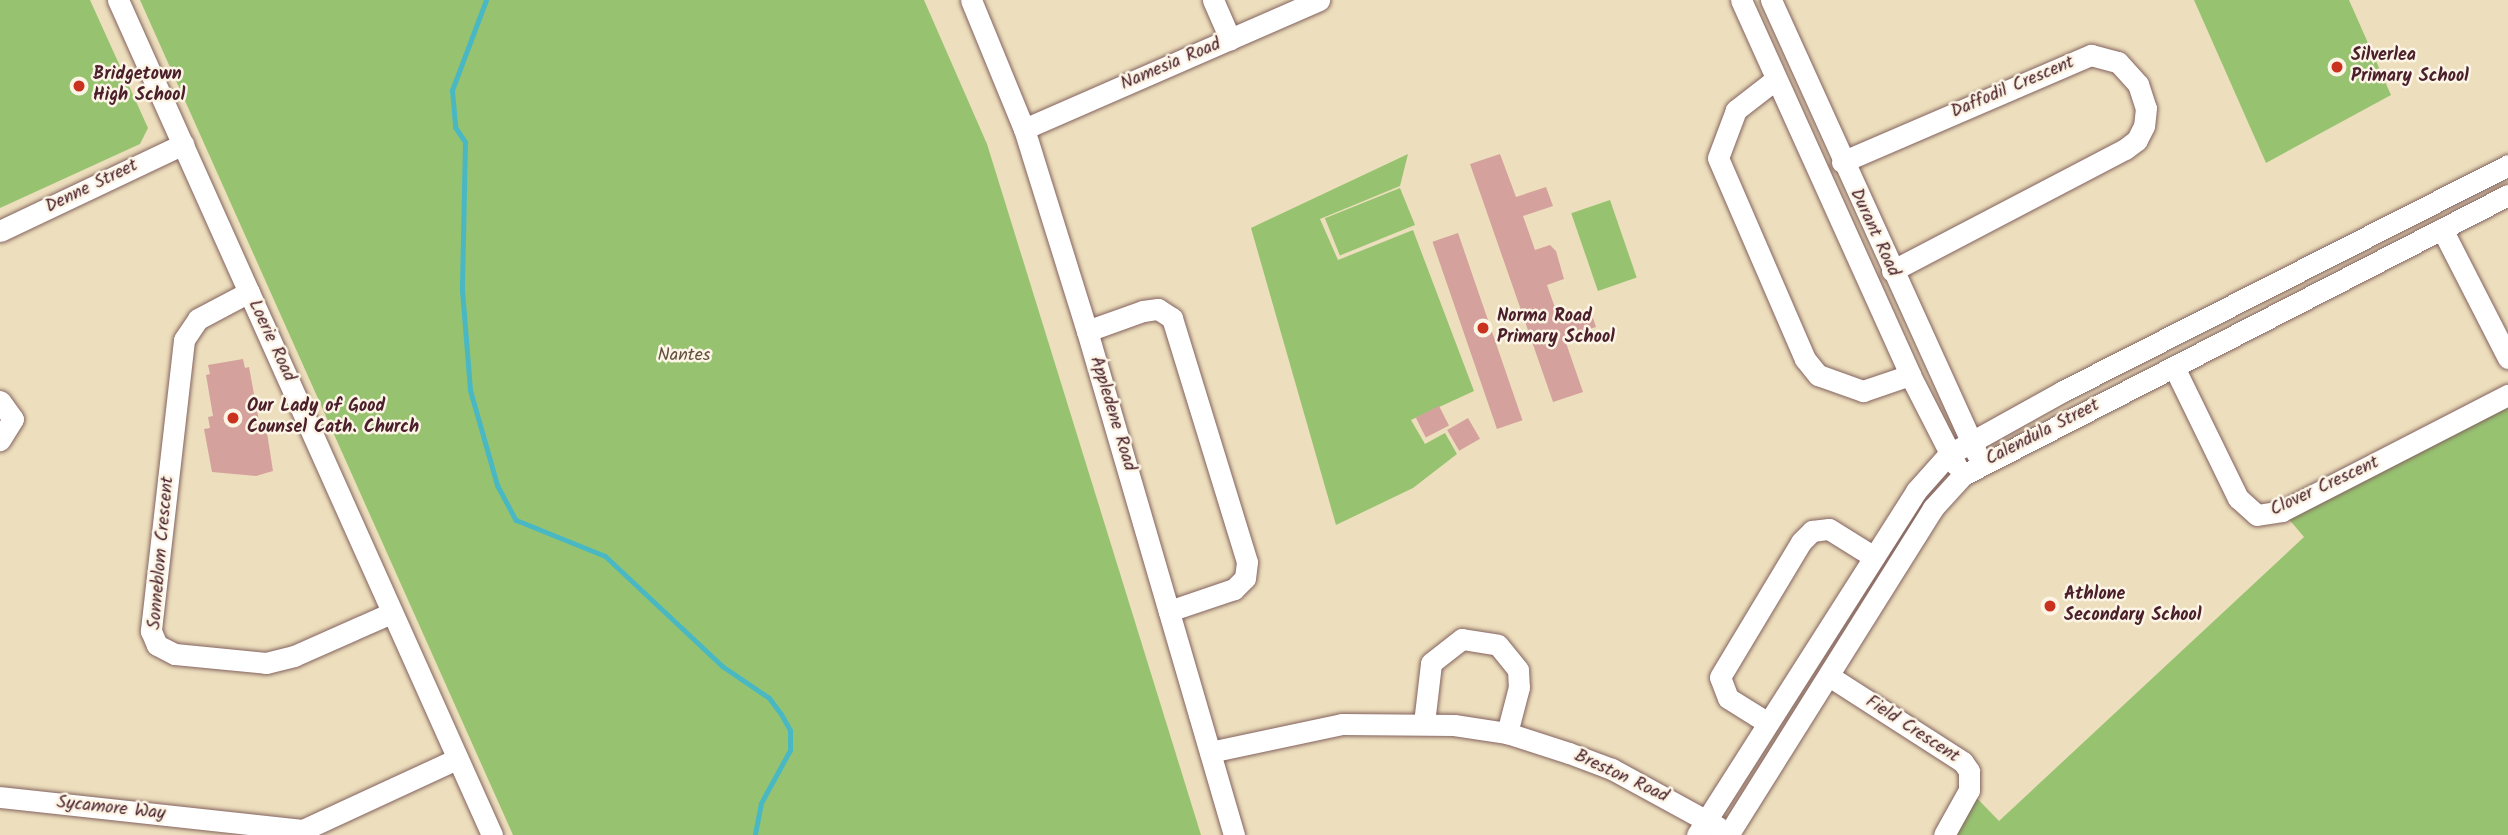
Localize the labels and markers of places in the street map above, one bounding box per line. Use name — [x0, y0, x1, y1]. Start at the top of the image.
place label: Silverlea Primary School — [2351, 46, 2469, 88]
marker: Silverlea Primary School — [2329, 59, 2345, 75]
place label: Bridgetown High School — [93, 65, 185, 108]
marker: Bridgetown High School — [71, 78, 87, 94]
place label: Norma Road Primary School — [1497, 307, 1615, 350]
marker: Norma Road Primary School — [1475, 320, 1491, 336]
place label: Our Lady of Good Counsel Cath. Church — [247, 397, 419, 440]
marker: Our Lady of Good Counsel Cath. Church — [225, 410, 241, 426]
place label: Athlone Secondary School — [2064, 585, 2201, 628]
marker: Athlone Secondary School — [2042, 598, 2058, 614]

